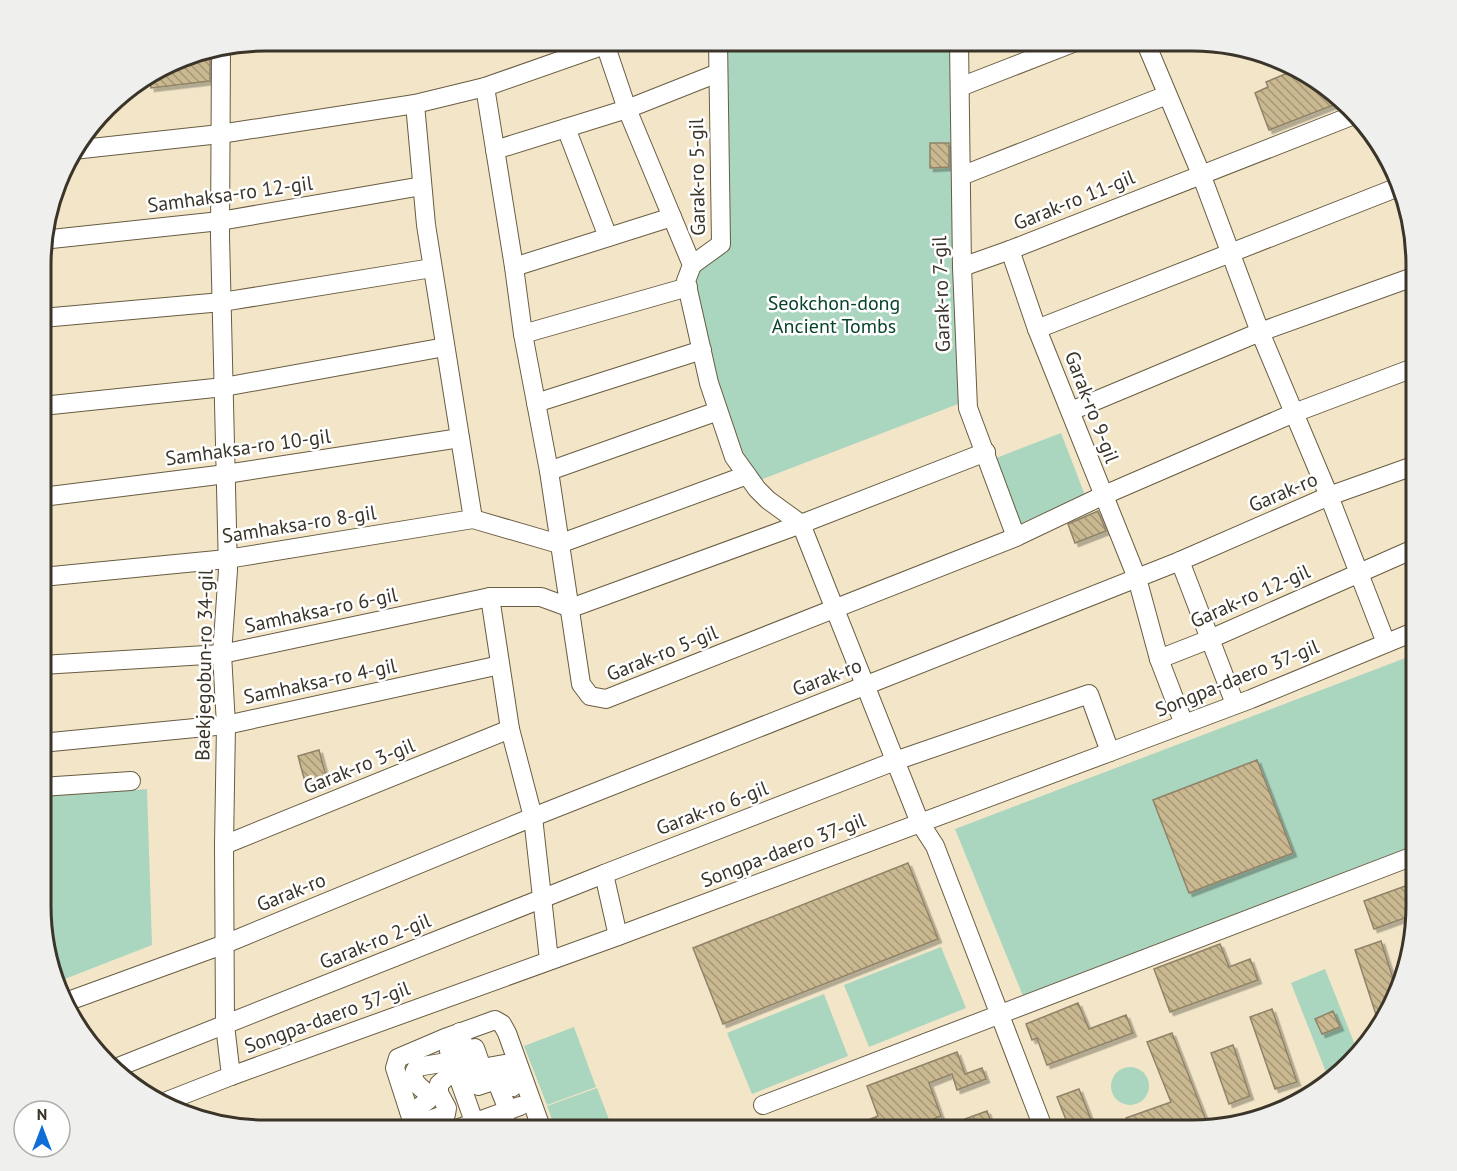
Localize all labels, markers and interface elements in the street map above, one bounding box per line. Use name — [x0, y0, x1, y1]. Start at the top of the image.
street label: Garak-ro 5-gil — [683, 118, 711, 236]
street label: Garak-ro 11-gil — [1010, 164, 1139, 236]
street label: Samhaksa-ro 12-gil — [146, 170, 314, 218]
street label: Garak-ro 7-gil — [926, 235, 956, 353]
park label: Seokchon-dong Ancient Tombs — [768, 290, 900, 339]
street label: Garak-ro 9-gil — [1059, 347, 1125, 467]
street label: Samhaksa-ro 10-gil — [164, 423, 332, 471]
street label: Garak-ro — [1245, 466, 1321, 518]
street label: Samhaksa-ro 8-gil — [220, 499, 378, 549]
street label: Garak-ro 12-gil — [1186, 558, 1314, 634]
street label: Baekjegobun-ro 34-gil — [189, 569, 219, 761]
street label: Samhaksa-ro 6-gil — [242, 581, 400, 639]
street label: Garak-ro 5-gil — [603, 619, 722, 687]
street label: Songpa-daero 37-gil — [1151, 633, 1323, 723]
street label: Samhaksa-ro 4-gil — [241, 652, 399, 710]
street label: Garak-ro — [789, 652, 865, 702]
street label: Garak-ro 3-gil — [300, 732, 419, 800]
street label: Garak-ro 6-gil — [652, 775, 772, 841]
street label: Songpa-daero 37-gil — [697, 807, 869, 893]
street label: Garak-ro — [253, 866, 329, 918]
street label: Garak-ro 2-gil — [316, 907, 435, 975]
street label: Songpa-daero 37-gil — [241, 975, 413, 1059]
north arrow — [12, 1099, 72, 1159]
text: N — [37, 1104, 47, 1124]

